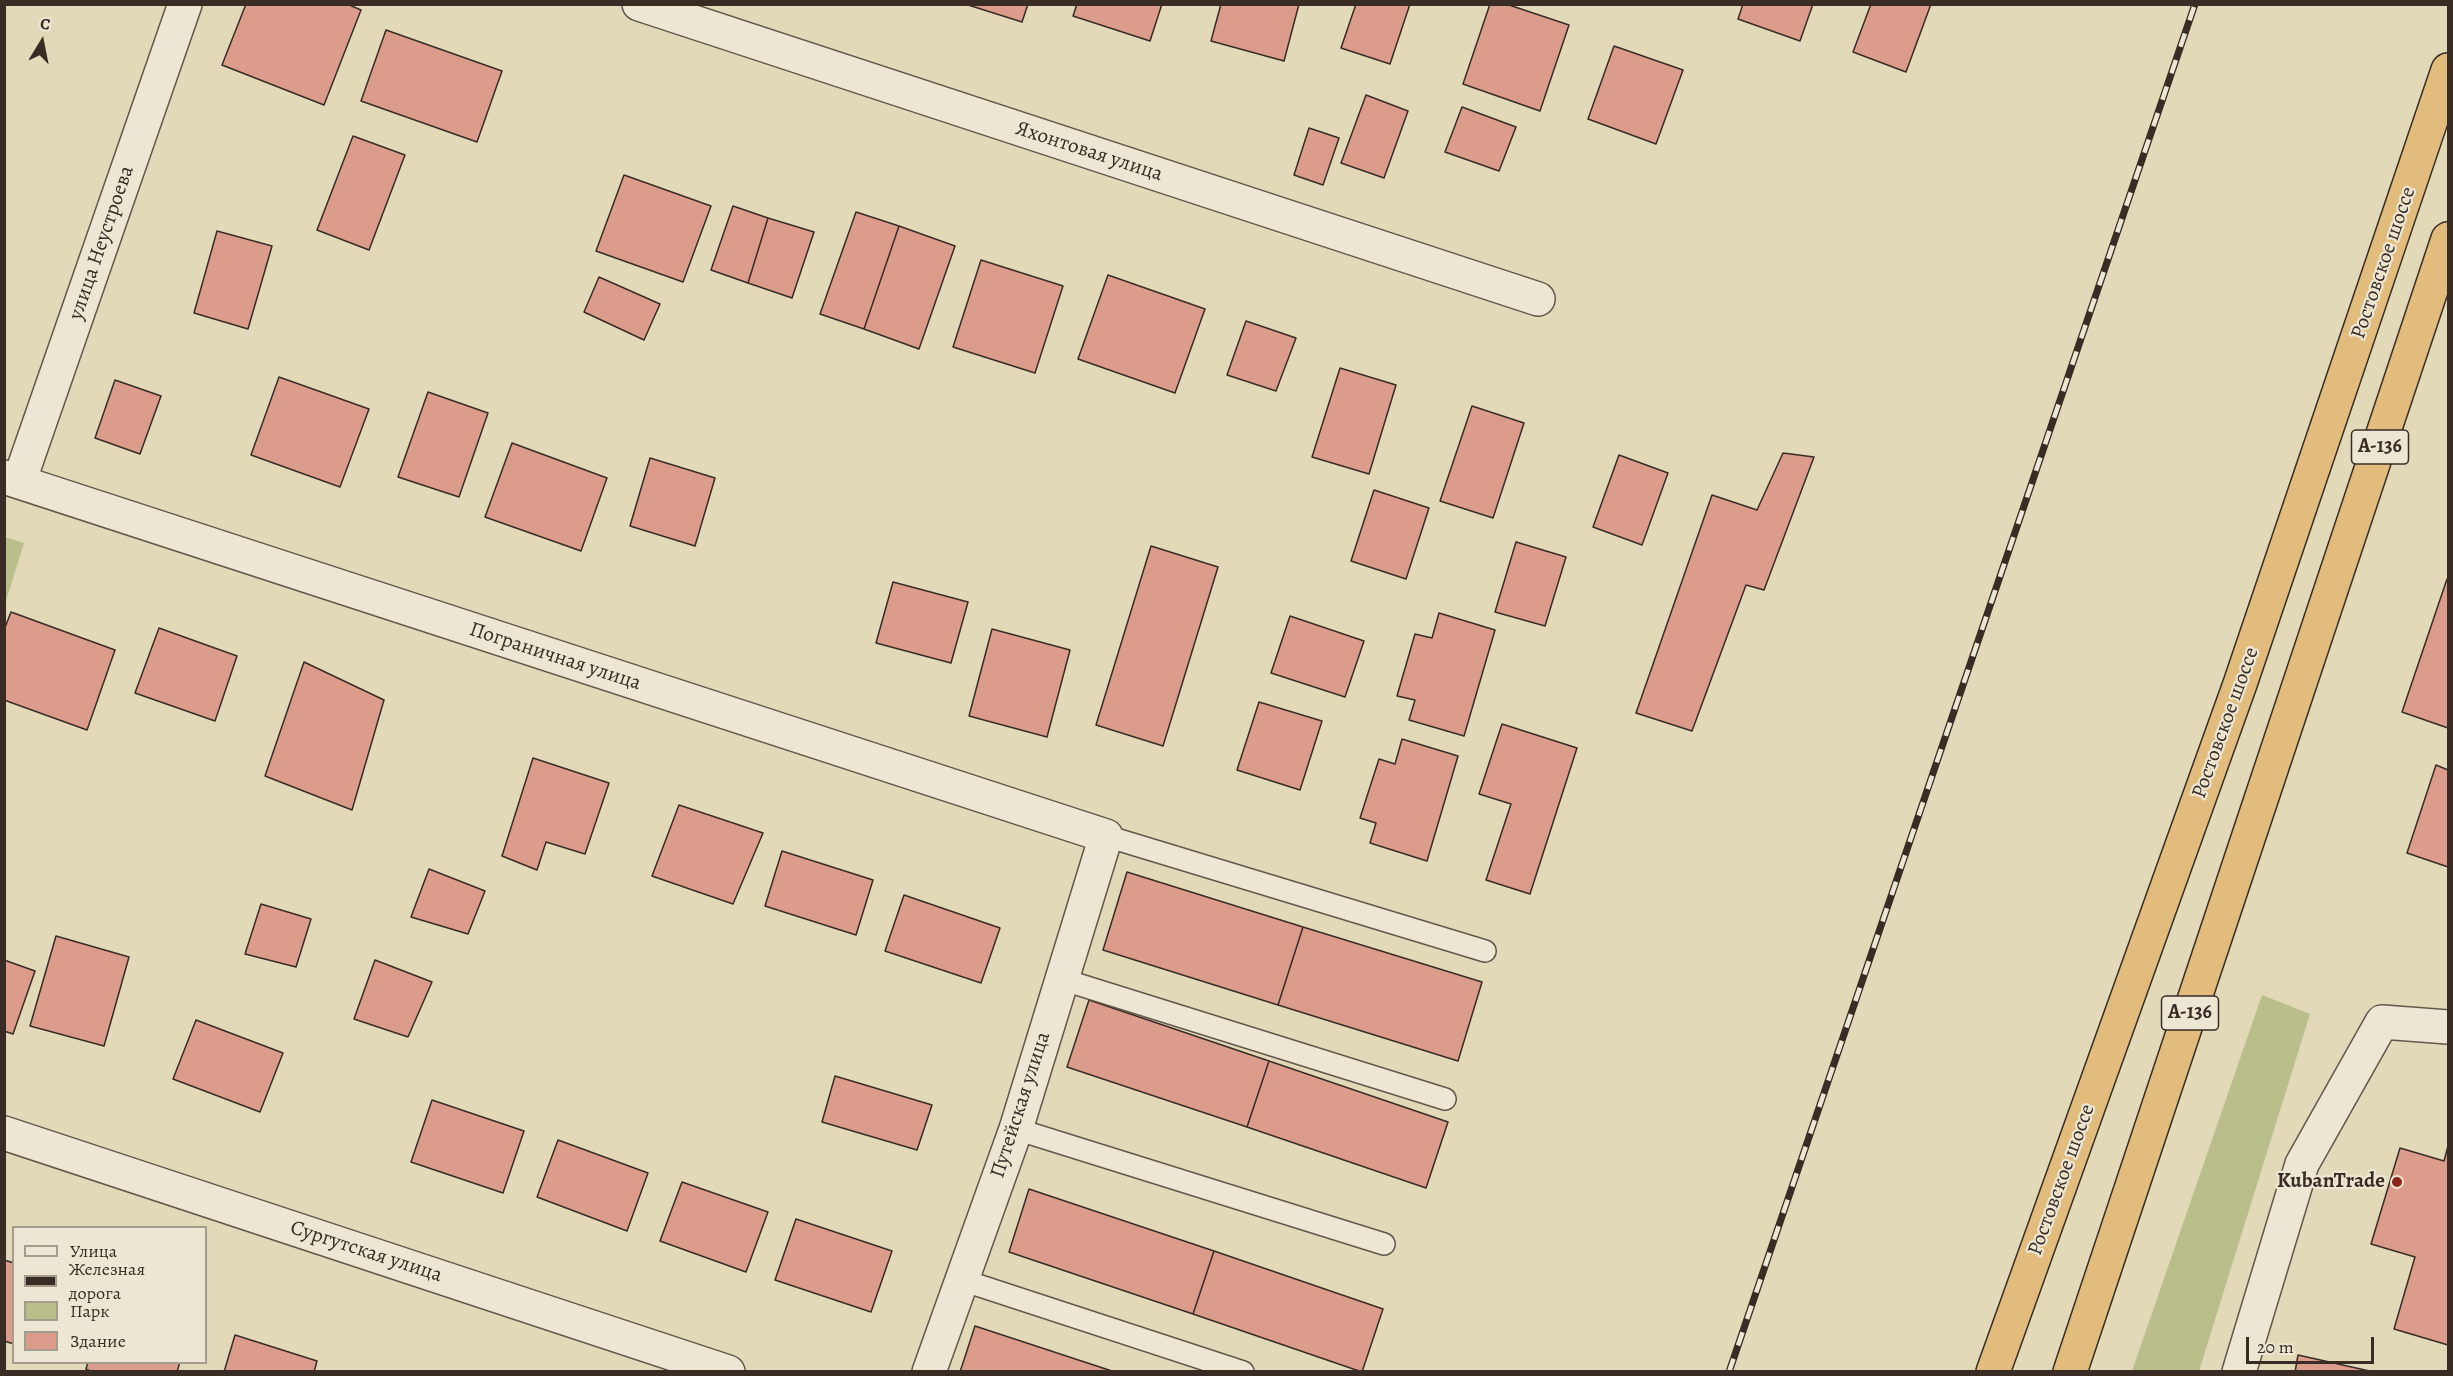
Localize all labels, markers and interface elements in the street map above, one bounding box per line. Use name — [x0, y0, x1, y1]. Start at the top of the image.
north arrow — [12, 12, 72, 72]
text: С — [38, 13, 52, 36]
street label: Яхонтовая улица — [1012, 116, 1166, 188]
street label: улица Неустроева — [64, 163, 140, 323]
street label: Ростовское шоссе — [2346, 184, 2422, 342]
road number: А-136 — [2352, 430, 2408, 464]
street label: Пограничная улица — [466, 617, 644, 697]
street label: Ростовское шоссе — [2187, 644, 2265, 802]
road number: А-136 — [2162, 996, 2218, 1030]
street label: Путейская улица — [986, 1029, 1056, 1181]
street label: Ростовское шоссе — [2023, 1101, 2101, 1259]
place label: KubanTrade — [2277, 1169, 2385, 1195]
marker: KubanTrade — [2390, 1175, 2404, 1189]
street label: Сургутская улица — [287, 1216, 445, 1288]
legend — [12, 1226, 207, 1364]
text: Улица — [70, 1239, 117, 1263]
text: Железная дорога — [69, 1257, 145, 1305]
text: Парк — [70, 1299, 110, 1323]
scale bar — [2249, 1325, 2376, 1363]
text: Здание — [70, 1329, 126, 1353]
text: 20 m — [2257, 1335, 2294, 1359]

